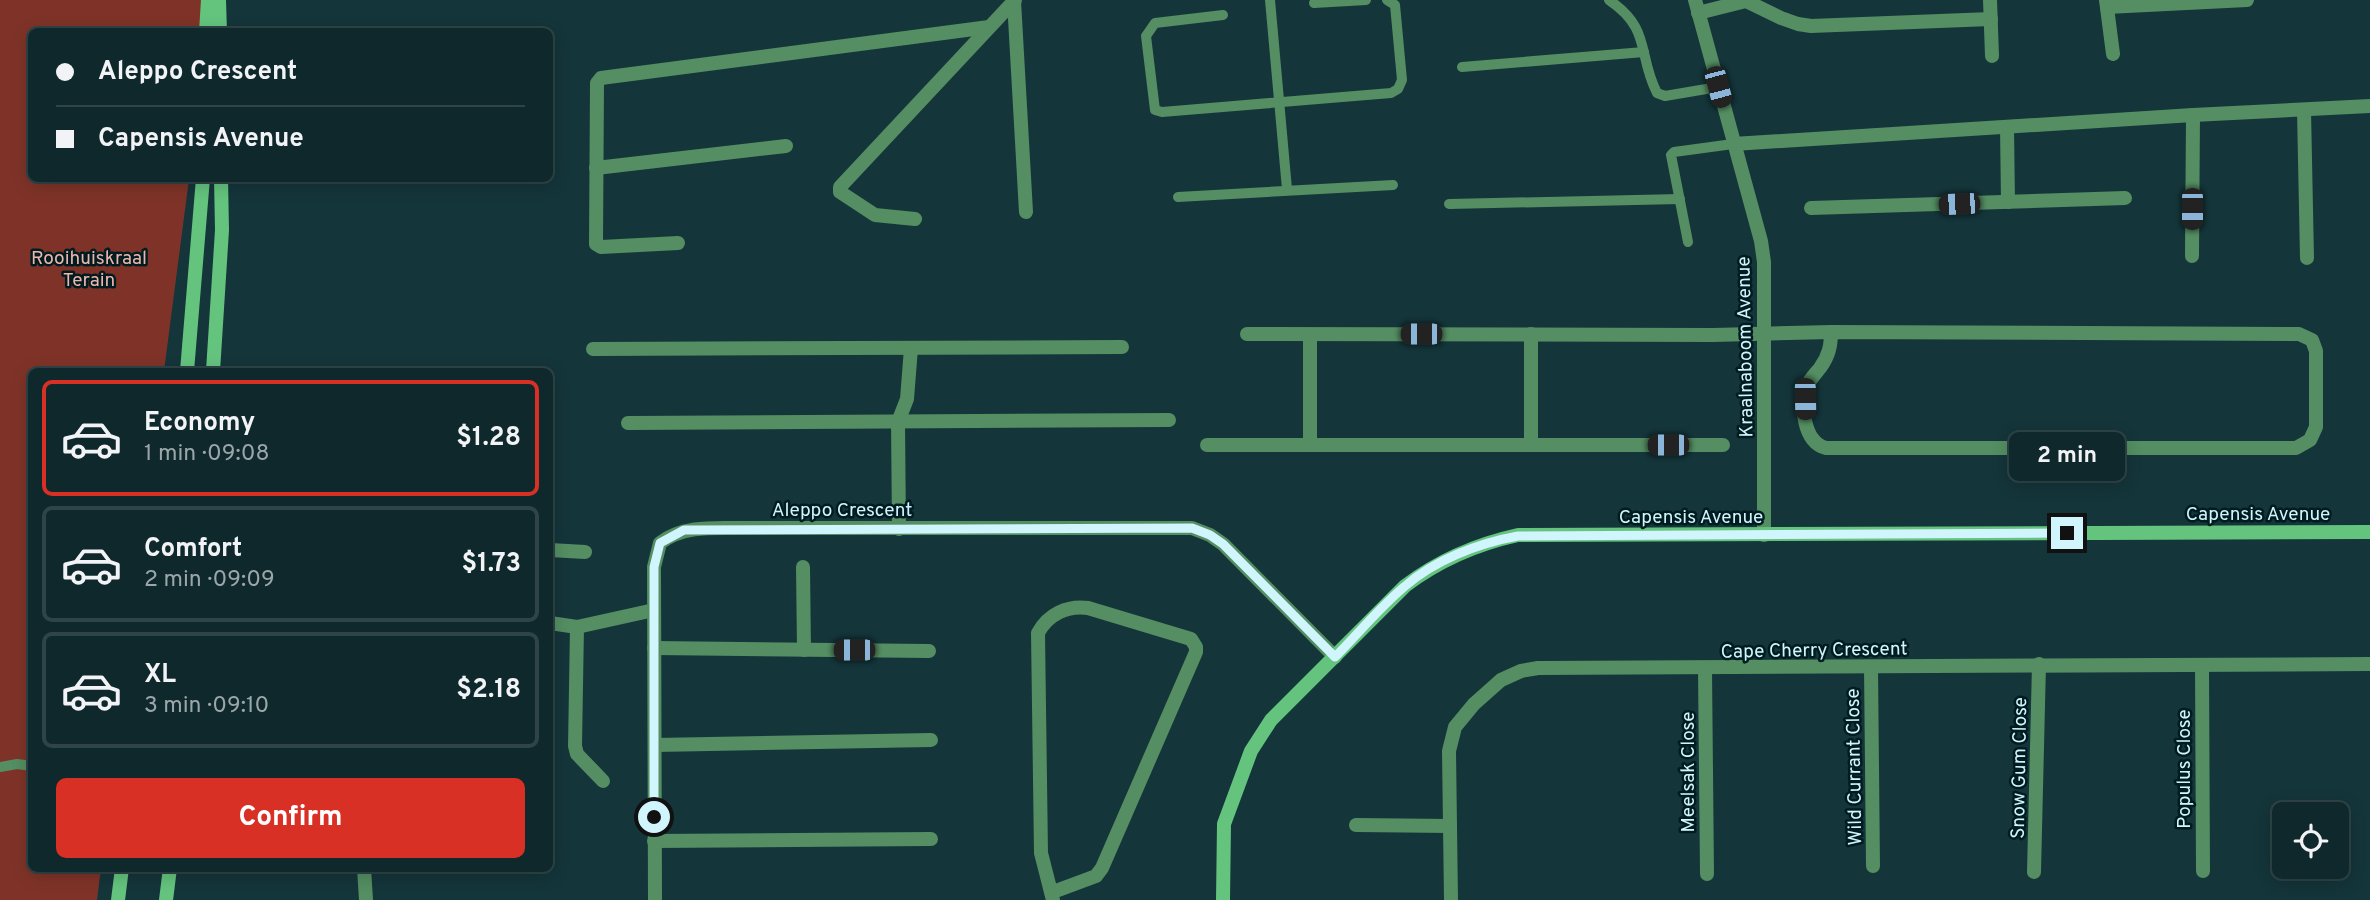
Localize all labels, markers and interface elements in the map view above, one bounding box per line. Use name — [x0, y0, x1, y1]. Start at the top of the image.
text: Aleppo Crescent — [98, 56, 297, 89]
car — [1703, 64, 1734, 110]
text: Capensis Avenue — [98, 123, 304, 156]
car — [2182, 188, 2203, 230]
car — [1938, 193, 1981, 215]
park label: Rooihuiskraal Terain — [31, 247, 147, 293]
street label: Kraalnaboom Avenue — [1732, 256, 1760, 438]
car — [1401, 324, 1443, 345]
car — [1795, 378, 1816, 420]
icon: car — [60, 407, 123, 470]
text: Economy — [144, 407, 255, 440]
text: $1.28 — [456, 422, 521, 455]
callout: 2 min — [2009, 432, 2125, 480]
car — [1648, 435, 1690, 456]
text: 1 min · 09:08 — [144, 440, 270, 469]
text: 2 min — [2037, 442, 2097, 471]
street label: Aleppo Crescent — [772, 499, 912, 523]
street label: Capensis Avenue — [2186, 503, 2330, 527]
street label: Capensis Avenue — [1619, 506, 1763, 530]
route end — [2051, 517, 2083, 549]
icon: car — [60, 533, 123, 596]
text: Comfort — [144, 533, 242, 566]
text: $1.73 — [462, 548, 521, 581]
text: 2 min · 09:09 — [144, 566, 275, 595]
street label: Cape Cherry Crescent — [1720, 637, 1908, 665]
car — [834, 640, 876, 661]
icon: car — [60, 659, 123, 722]
text: XL — [144, 659, 176, 692]
text: $2.18 — [456, 674, 521, 707]
street label: Wild Currant Close — [1842, 688, 1868, 846]
text: 3 min · 09:10 — [144, 692, 269, 721]
street label: Snow Gum Close — [2007, 697, 2033, 839]
street label: Populus Close — [2173, 709, 2197, 829]
street label: Meelsak Close — [1677, 712, 1701, 832]
button: Confirm — [56, 778, 525, 858]
route start — [638, 801, 670, 833]
map controls — [2272, 802, 2349, 879]
button: locate — [2272, 802, 2349, 879]

